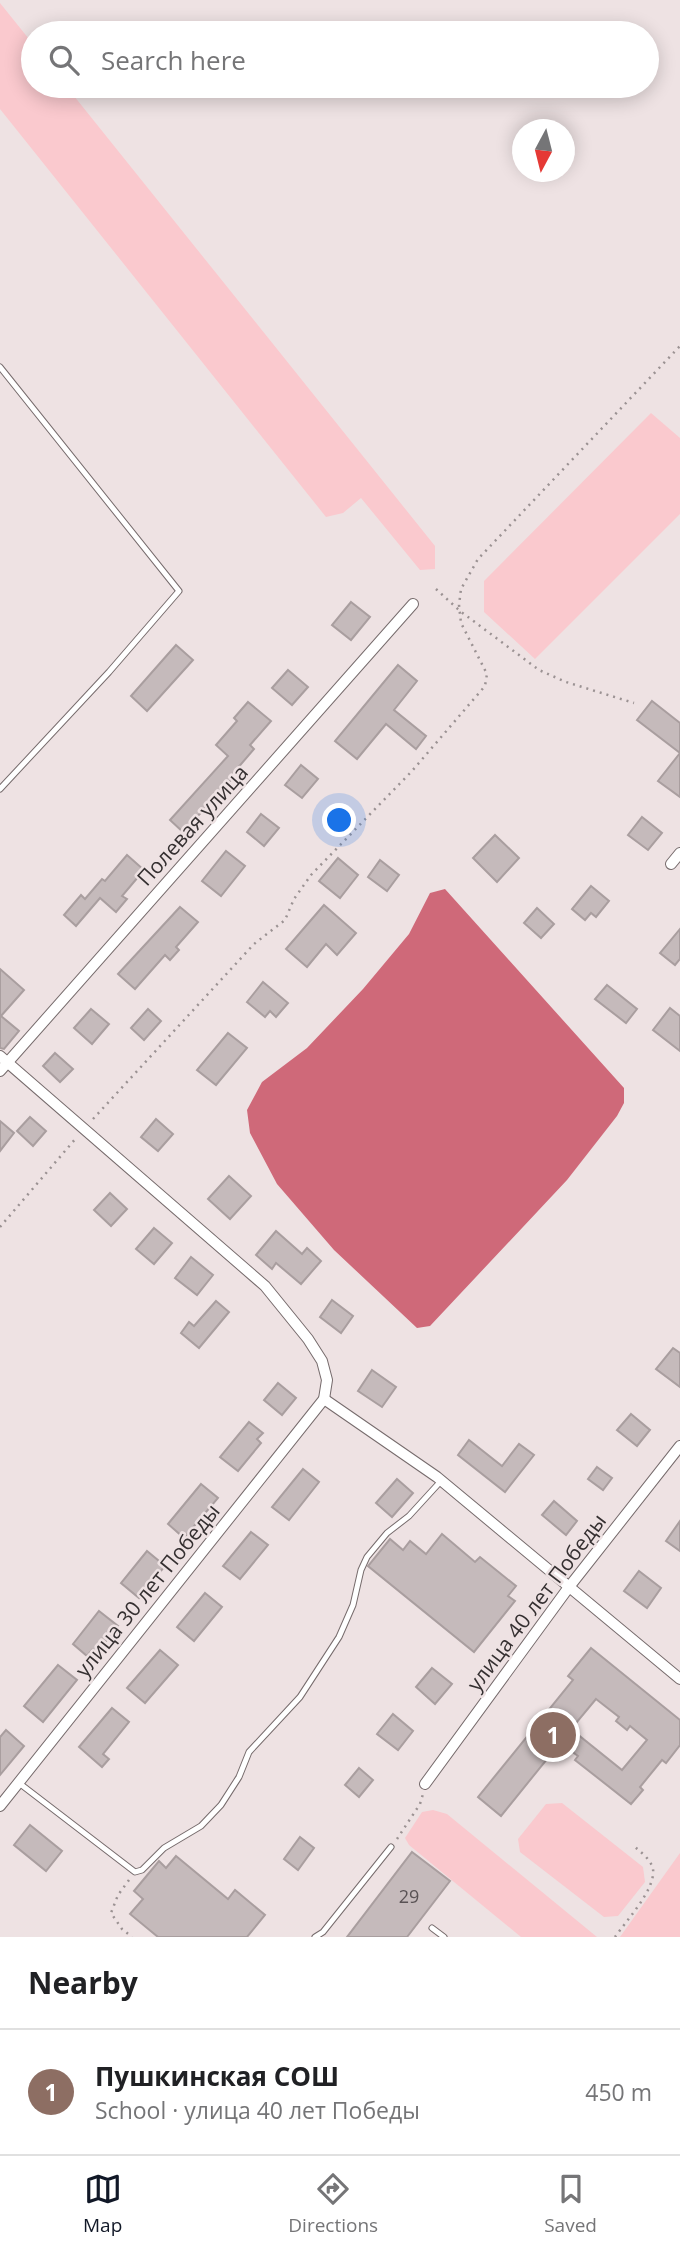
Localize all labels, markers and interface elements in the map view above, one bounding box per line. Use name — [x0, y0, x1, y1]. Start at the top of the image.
search box — [21, 21, 659, 98]
icon: search — [45, 41, 83, 79]
text: Search here — [101, 42, 246, 78]
north arrow — [512, 119, 575, 182]
street label: Полевая улица — [130, 759, 254, 891]
your location — [322, 803, 356, 837]
street label: улица 30 лет Победы — [68, 1498, 226, 1682]
street label: улица 40 лет Победы — [460, 1508, 612, 1696]
pin: 1 — [530, 1709, 576, 1761]
house number: 29 — [399, 1884, 419, 1908]
text: Nearby — [28, 1962, 138, 2003]
text: Пушкинская СОШ — [95, 2058, 339, 2094]
text: 1 — [44, 2076, 58, 2108]
text: 450 m — [585, 2076, 652, 2108]
text: School · улица 40 лет Победы — [95, 2094, 420, 2126]
tab: Map — [83, 2170, 122, 2238]
tab: Directions — [288, 2170, 378, 2238]
tab: Saved — [544, 2170, 597, 2238]

